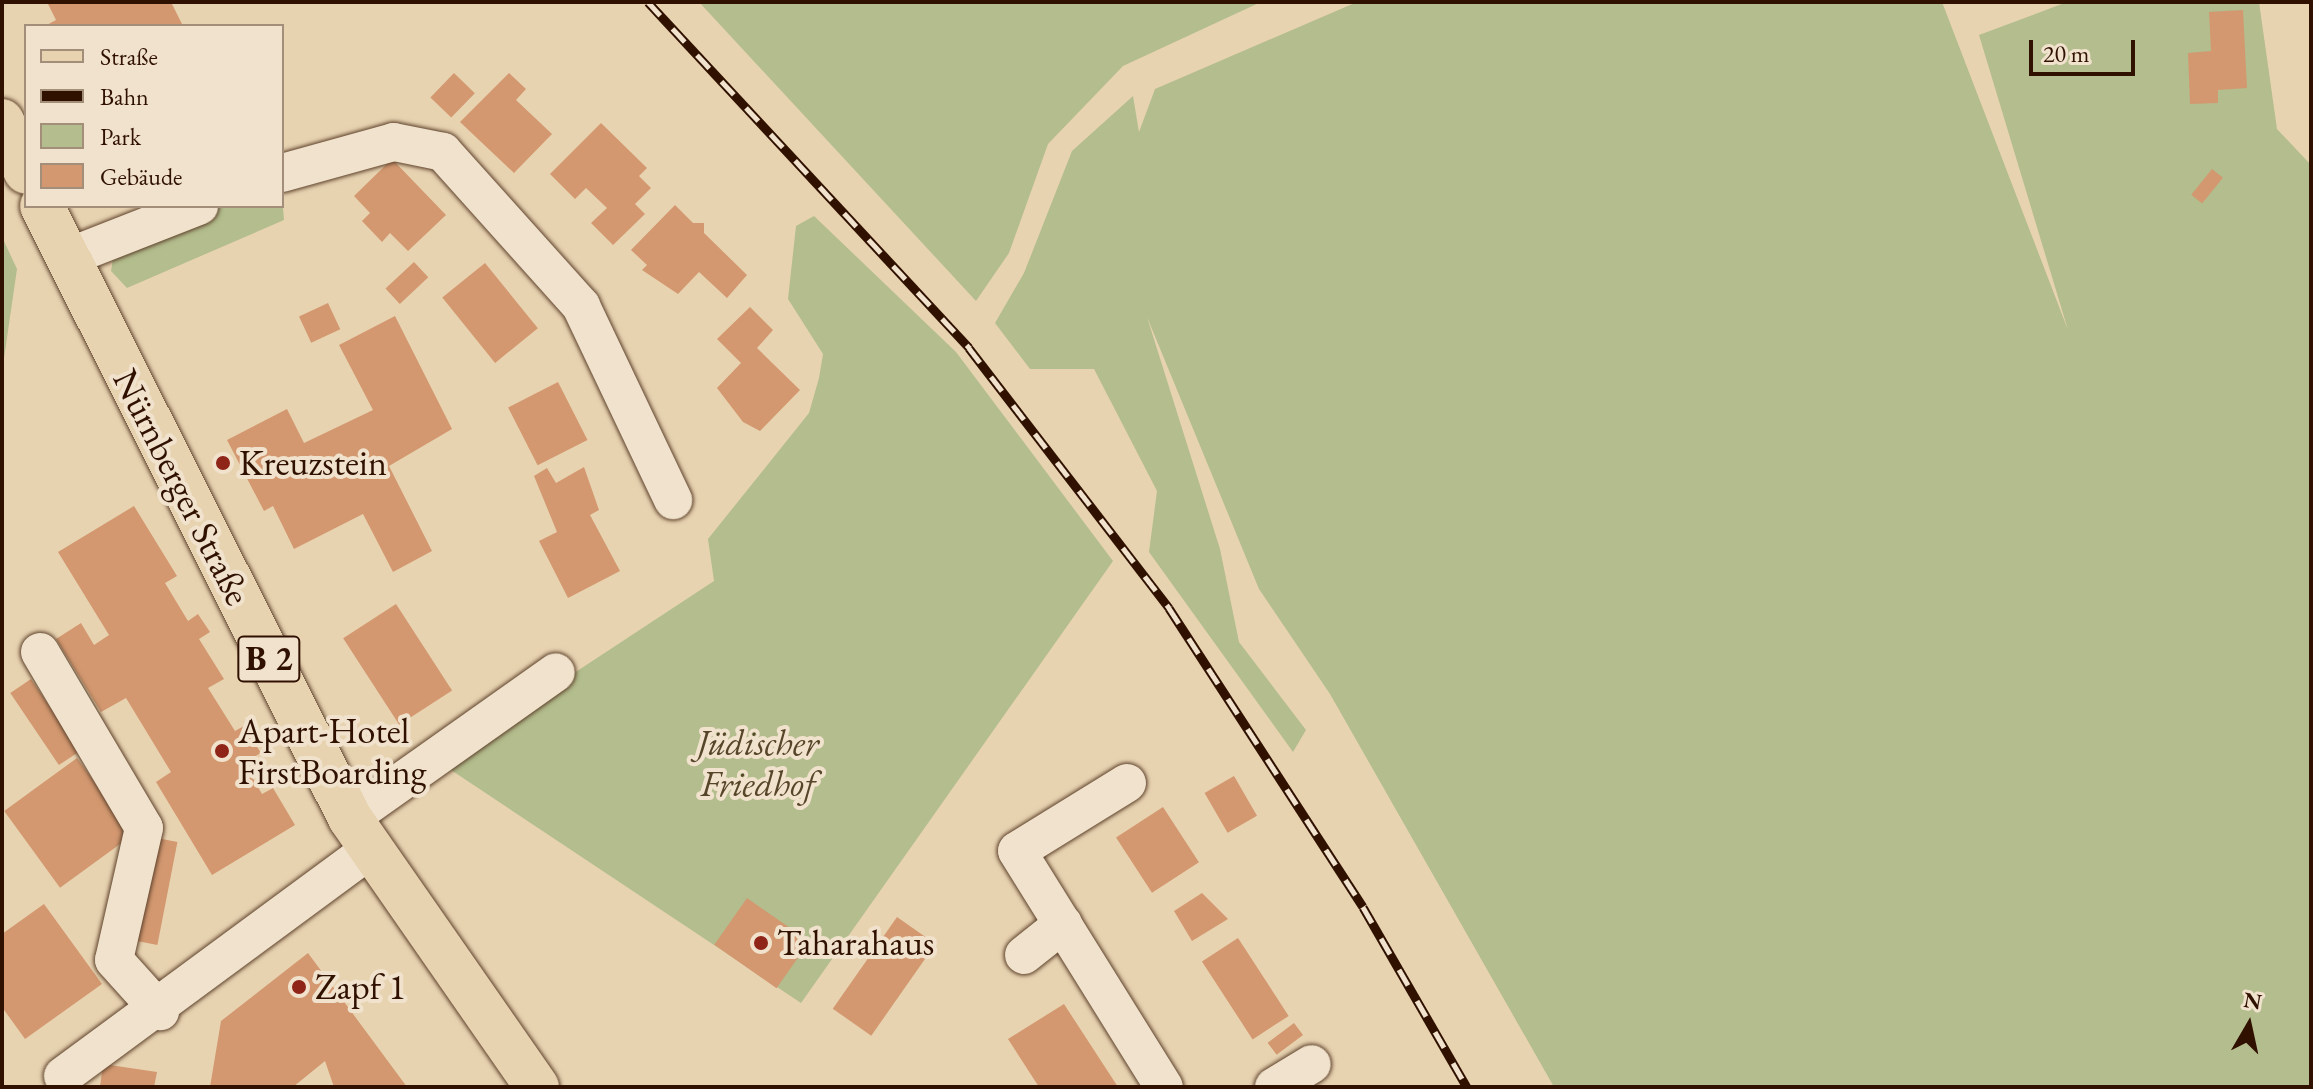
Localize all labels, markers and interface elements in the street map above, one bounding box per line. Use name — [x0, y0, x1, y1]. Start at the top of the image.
legend — [24, 24, 284, 208]
scale bar — [2033, 24, 2139, 74]
text: 20 m — [2043, 38, 2090, 69]
text: Straße — [100, 41, 158, 72]
text: Bahn — [100, 81, 149, 112]
text: Park — [100, 121, 141, 152]
text: Gebäude — [100, 161, 182, 192]
street label: Nürnberger Straße — [104, 362, 260, 612]
place label: Kreuzstein — [239, 441, 387, 485]
marker: Kreuzstein — [214, 454, 232, 472]
road number: B 2 — [237, 629, 301, 689]
place label: Apart-Hotel FirstBoarding — [238, 708, 427, 793]
park label: Jüdischer Friedhof — [697, 720, 819, 805]
marker: Apart-Hotel FirstBoarding — [213, 742, 231, 760]
place label: Taharahaus — [777, 921, 934, 965]
marker: Taharahaus — [752, 934, 770, 952]
place label: Zapf 1 — [315, 965, 406, 1009]
marker: Zapf 1 — [290, 978, 308, 996]
north arrow — [2209, 985, 2289, 1065]
text: N — [2242, 985, 2264, 1017]

